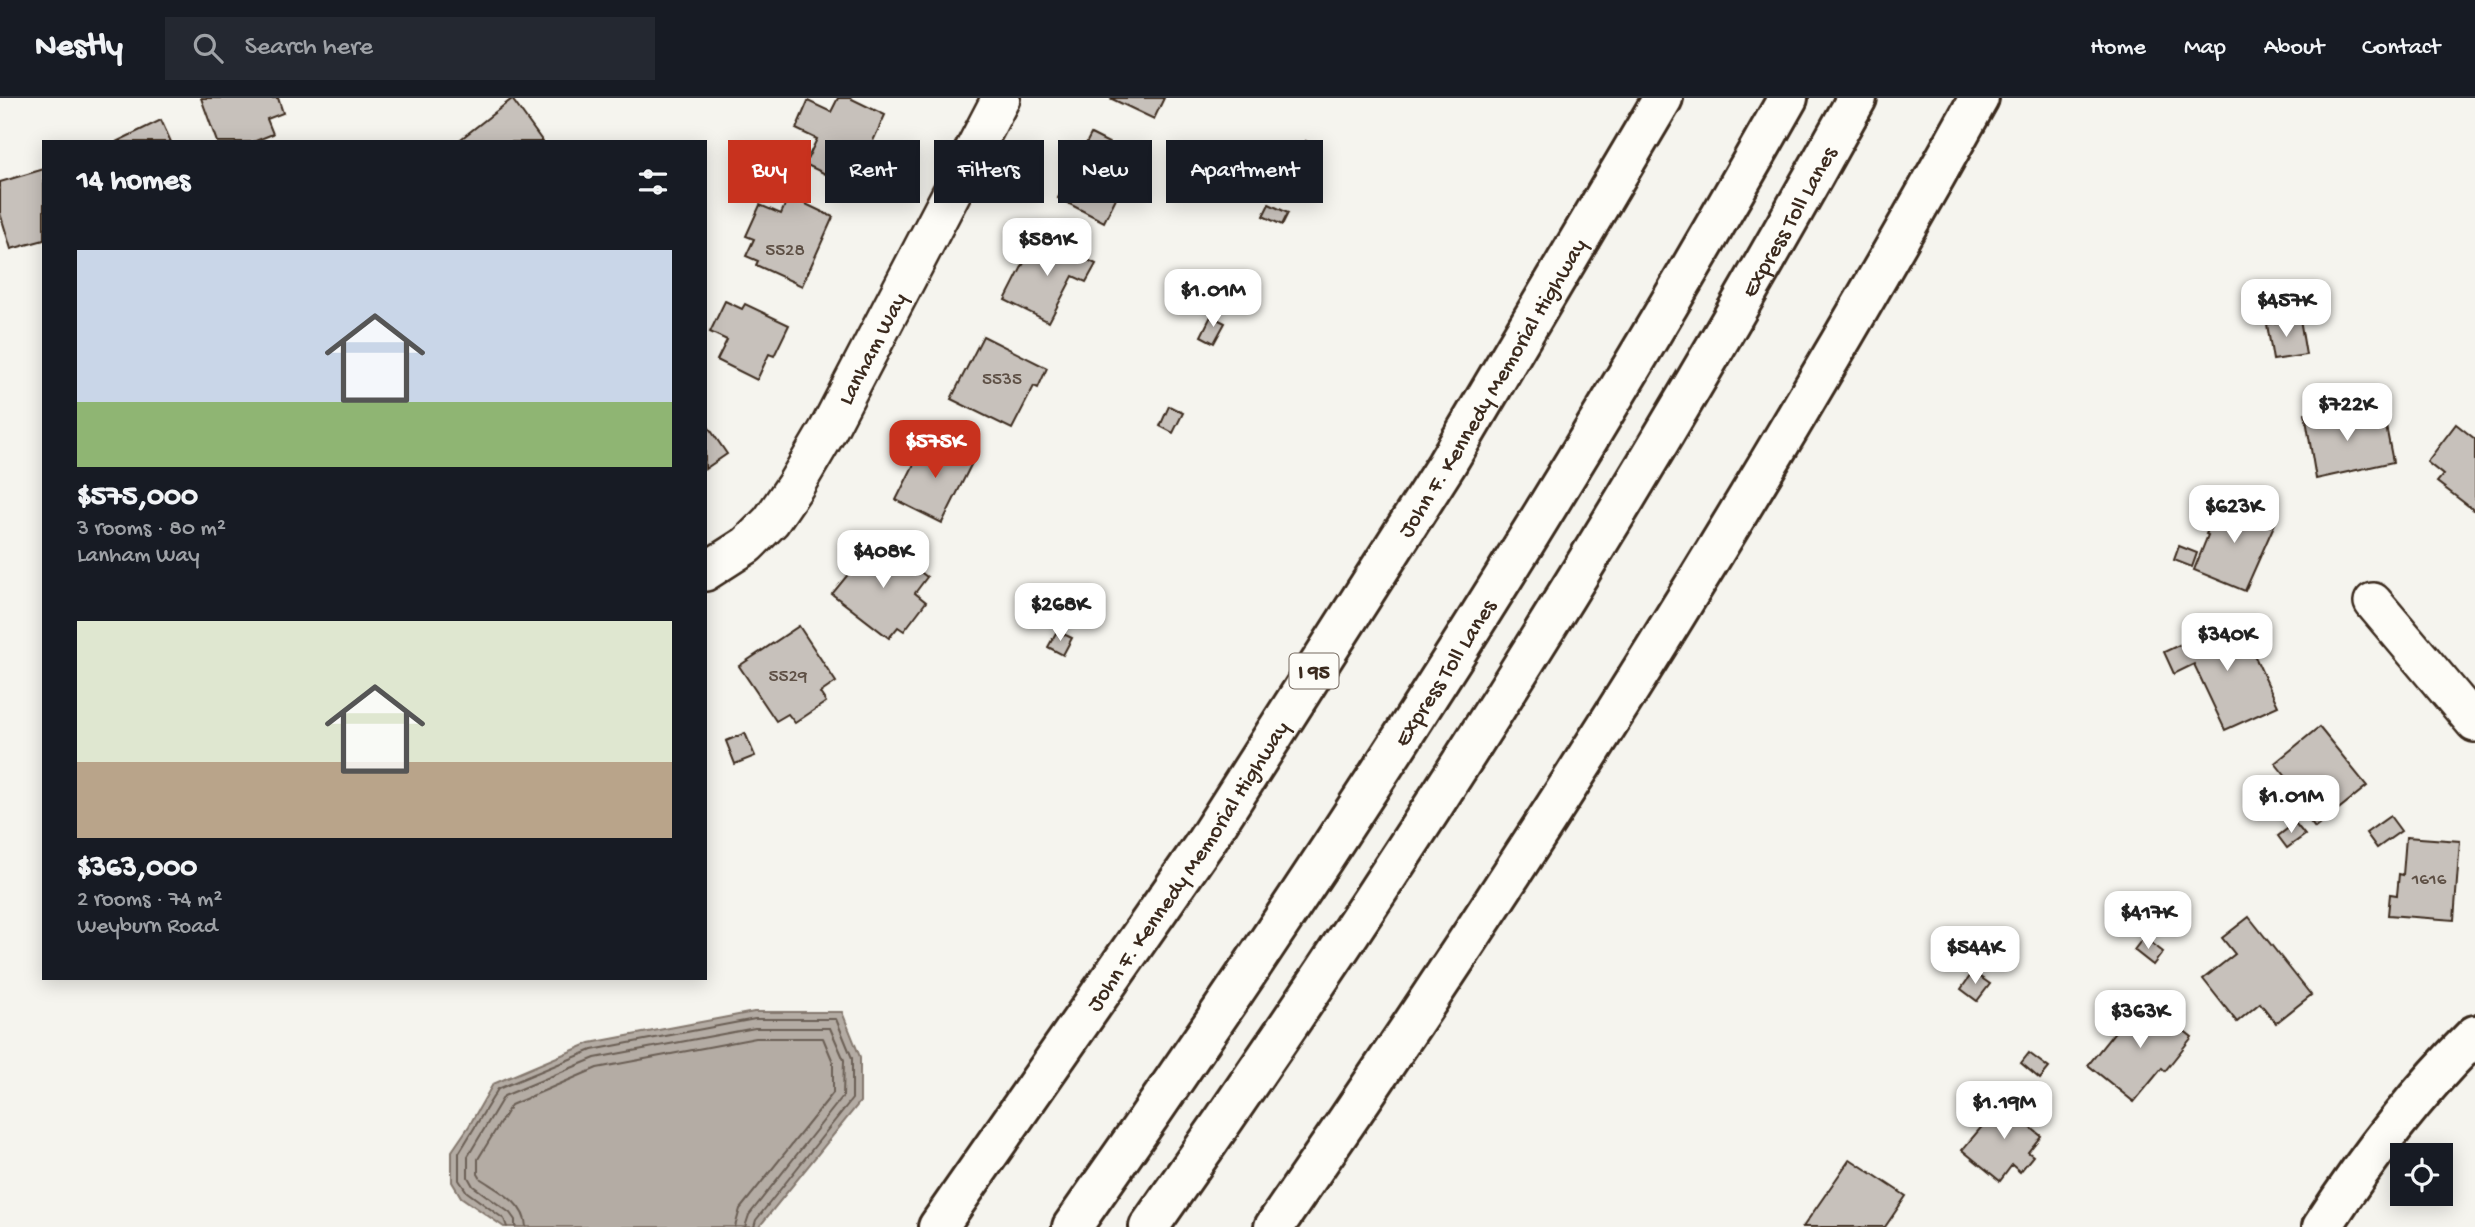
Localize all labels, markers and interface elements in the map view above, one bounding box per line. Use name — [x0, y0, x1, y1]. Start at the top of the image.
search box — [165, 17, 655, 80]
text: Nestly — [35, 29, 123, 67]
icon: search — [189, 29, 227, 67]
text: Search here — [245, 33, 373, 64]
text: Home — [2090, 34, 2146, 63]
text: Map — [2184, 34, 2226, 63]
text: About — [2264, 34, 2324, 63]
text: Contact — [2362, 34, 2440, 63]
chip: Buy — [728, 140, 811, 203]
chip: Rent — [825, 140, 920, 203]
chip: Filters — [934, 140, 1044, 203]
chip: New — [1058, 140, 1152, 203]
chip: Apartment — [1166, 140, 1323, 203]
street label: Express Toll Lanes — [1737, 142, 1845, 303]
icon: filters — [634, 163, 672, 201]
text: 14 homes — [77, 165, 190, 200]
pin: $581K — [998, 218, 1096, 278]
text: $581K — [1019, 227, 1075, 254]
street label: John F. Kennedy Memorial Highway — [1393, 234, 1594, 543]
house number: 5528 — [765, 240, 805, 263]
pin: $1.01M — [1156, 270, 1270, 329]
text: $1.01M — [1180, 278, 1246, 305]
pin: $457K — [2237, 280, 2335, 339]
text: $457K — [2257, 288, 2315, 315]
street label: Lanham Way — [834, 289, 914, 410]
icon: home — [312, 295, 438, 421]
house number: 5535 — [982, 369, 1022, 392]
pin: $722K — [2298, 384, 2396, 443]
text: $722K — [2318, 392, 2376, 419]
pin: $575K — [886, 420, 984, 480]
text: $575K — [905, 429, 965, 456]
text: $575,000 — [77, 481, 198, 516]
pin: $623K — [2185, 486, 2283, 545]
text: $623K — [2205, 494, 2263, 521]
text: 3 rooms · 80 m² — [77, 516, 226, 543]
pin: $408K — [834, 531, 932, 590]
text: $408K — [853, 539, 913, 566]
text: Lanham Way — [77, 543, 200, 570]
pin: $268K — [1011, 584, 1109, 643]
text: $268K — [1031, 592, 1089, 619]
street label: Express Toll Lanes — [1390, 595, 1504, 753]
pin: $340K — [2178, 614, 2276, 673]
text: $340K — [2198, 622, 2256, 649]
road number: I 95 — [1290, 654, 1338, 688]
icon: home — [312, 666, 438, 792]
house number: 5529 — [769, 666, 808, 689]
street label: John F. Kennedy Memorial Highway — [1082, 717, 1296, 1018]
pin: $1.01M — [2234, 776, 2348, 835]
text: $1.01M — [2258, 784, 2324, 811]
text: $363,000 — [77, 852, 197, 887]
house number: 1616 — [2411, 869, 2447, 892]
text: 2 rooms · 74 m² — [77, 887, 222, 914]
pin: $417K — [2099, 892, 2197, 951]
text: $417K — [2120, 900, 2176, 927]
text: Weyburn Road — [77, 914, 217, 941]
pin: $544K — [1926, 926, 2024, 986]
text: $544K — [1947, 935, 2003, 962]
pin: $363K — [2091, 990, 2189, 1050]
text: $363K — [2111, 999, 2169, 1026]
pin: $1.19M — [1947, 1082, 2061, 1141]
text: $1.19M — [1972, 1090, 2036, 1117]
map controls — [2390, 1143, 2453, 1206]
button: locate — [2390, 1143, 2453, 1206]

